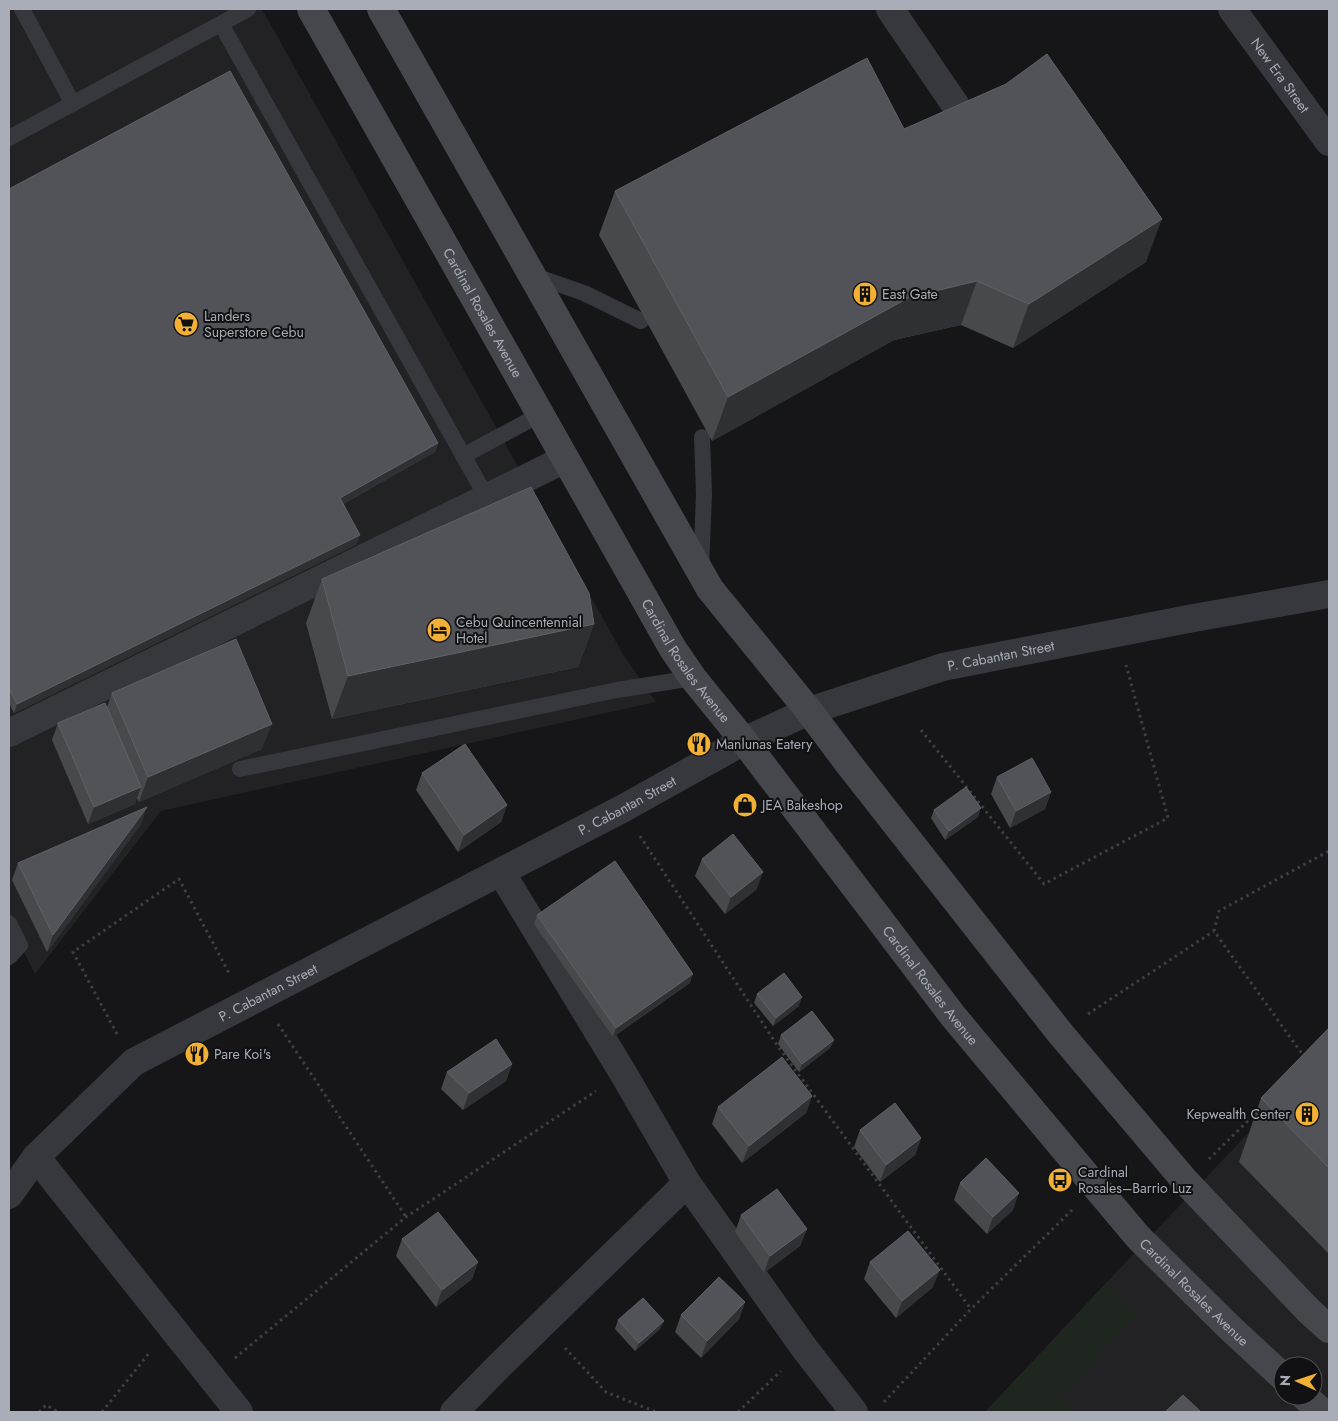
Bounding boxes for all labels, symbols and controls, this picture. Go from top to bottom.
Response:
street label: New Era Street [1246,34,1315,117]
street label: Cardinal Rosales Avenue [438,244,528,381]
building icon: East Gate [852,281,878,307]
place label: East Gate [882,284,938,304]
place label: Landers Superstore Cebu [204,306,304,342]
supermarket icon: Landers Superstore Cebu [173,311,199,337]
street label: Cardinal Rosales Avenue [637,595,735,727]
place label: Cebu Quincentennial Hotel [456,612,582,648]
hotel icon: Cebu Quincentennial Hotel [426,617,452,643]
street label: P. Cabantan Street [946,635,1057,676]
restaurant icon: Manlunas Eatery [686,731,712,757]
place label: Manlunas Eatery [716,734,813,754]
street label: P. Cabantan Street [575,770,680,840]
shop icon: JEA Bakeshop [732,792,758,818]
place label: JEA Bakeshop [760,795,843,815]
street label: Cardinal Rosales Avenue [878,922,983,1049]
street label: P. Cabantan Street [215,958,321,1026]
restaurant icon: Pare Koi's [184,1041,210,1067]
place label: Pare Koi's [214,1044,271,1064]
building icon: Kepwealth Center [1294,1101,1320,1127]
place label: Kepwealth Center [1187,1104,1290,1124]
place label: Cardinal Rosales–Barrio Luz [1078,1162,1192,1198]
bus stop icon: Cardinal Rosales–Barrio Luz [1047,1167,1073,1193]
street label: Cardinal Rosales Avenue [1135,1234,1253,1351]
north arrow [1273,1356,1323,1406]
text: N [1275,1374,1295,1386]

